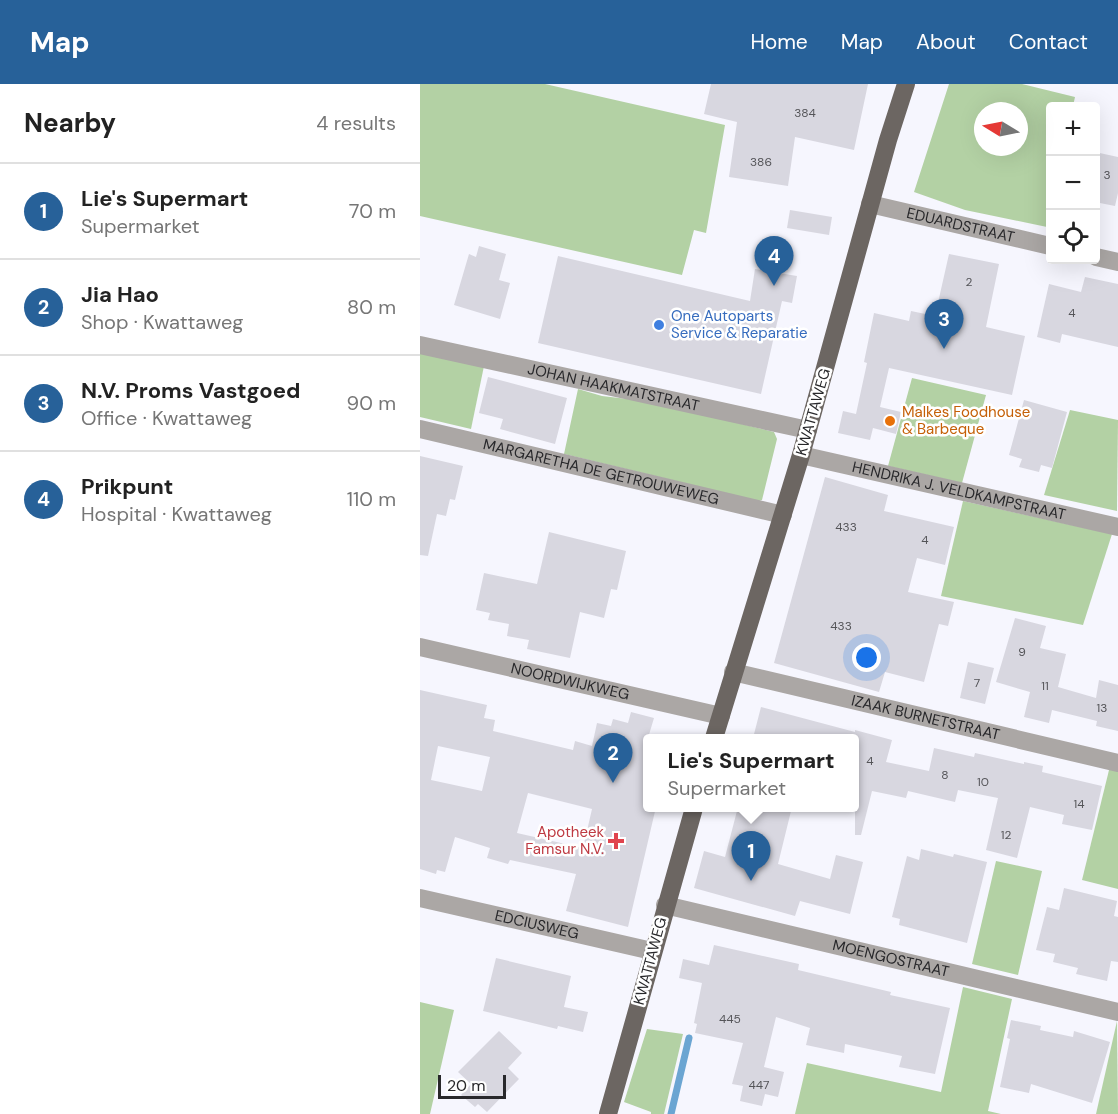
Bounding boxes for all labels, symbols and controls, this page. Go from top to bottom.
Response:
text: Map [30,24,90,61]
text: Home [750,28,808,56]
text: Map [841,28,883,56]
text: About [916,28,976,56]
text: Contact [1009,28,1088,56]
north arrow [974,102,1028,156]
map controls [1046,102,1100,264]
button: + [1046,102,1100,156]
house number: 384 [794,105,816,121]
text: Nearby [24,106,116,140]
text: 4 results [316,110,396,136]
house number: 386 [750,154,772,170]
button: − [1046,156,1100,210]
house number: 3 [1103,167,1111,183]
text: Lie's Supermart [81,184,248,213]
text: 1 [40,198,47,224]
text: 70 m [349,198,396,224]
street label: EDUARDSTRAAT [905,203,1017,247]
button: locate [1046,210,1100,264]
text: Supermarket [81,213,200,239]
pin: 4 [754,236,794,286]
house number: 2 [966,274,973,290]
text: Jia Hao [81,280,159,309]
text: 2 [38,294,49,320]
text: 80 m [347,294,396,320]
pin: 3 [924,300,964,349]
house number: 4 [1068,305,1076,321]
place label: One Autoparts Service & Reparatie [671,306,807,343]
text: Shop · Kwattaweg [81,309,243,335]
marker: One Autoparts Service & Reparatie [652,318,666,332]
street label: JOHAN HAAKMATSTRAAT [526,359,701,416]
street label: KWATTAWEG [791,366,835,458]
text: N.V. Proms Vastgoed [81,376,300,405]
text: 3 [37,390,50,416]
text: 90 m [347,390,396,416]
place label: Malkes Foodhouse & Barbeque [902,402,1030,439]
text: Office · Kwattaweg [81,405,252,431]
marker: Malkes Foodhouse & Barbeque [883,414,897,428]
street label: MARGARETHA DE GETROUWEWEG [481,434,721,509]
street label: HENDRIKA J. VELDKAMPSTRAAT [850,457,1068,525]
text: Prikpunt [81,472,173,501]
text: 4 [37,486,50,512]
text: 110 m [347,486,396,512]
text: Hospital · Kwattaweg [81,501,272,527]
house number: 433 [835,519,857,535]
house number: 4 [921,532,929,548]
house number: 433 [830,618,852,634]
your location [852,643,881,672]
house number: 9 [1018,644,1026,660]
street label: NOORDWIJKWEG [509,658,631,705]
house number: 7 [974,675,980,691]
house number: 11 [1041,678,1049,694]
street label: IZAAK BURNETSTRAAT [849,690,1002,745]
house number: 13 [1097,700,1107,716]
pin: 2 [594,734,632,783]
popup [643,734,859,812]
text: Lie's Supermart [667,746,835,775]
house number: 4 [866,753,874,769]
house number: 8 [941,767,949,783]
house number: 10 [977,774,989,790]
text: Supermarket [667,775,786,801]
house number: 14 [1073,796,1085,812]
place label: Apotheek Famsur N.V. [525,822,604,859]
house number: 12 [1001,827,1011,843]
pin: 1 [732,832,770,881]
marker: Apotheek Famsur N.V. [609,834,623,848]
street label: EDCIUSWEG [493,905,581,944]
street label: KWATTAWEG [629,915,671,1007]
street label: MOENGOSTRAAT [831,935,951,982]
house number: 445 [719,1011,741,1027]
scale bar [438,1072,506,1100]
text: 20 m [447,1075,486,1096]
house number: 447 [749,1077,769,1093]

